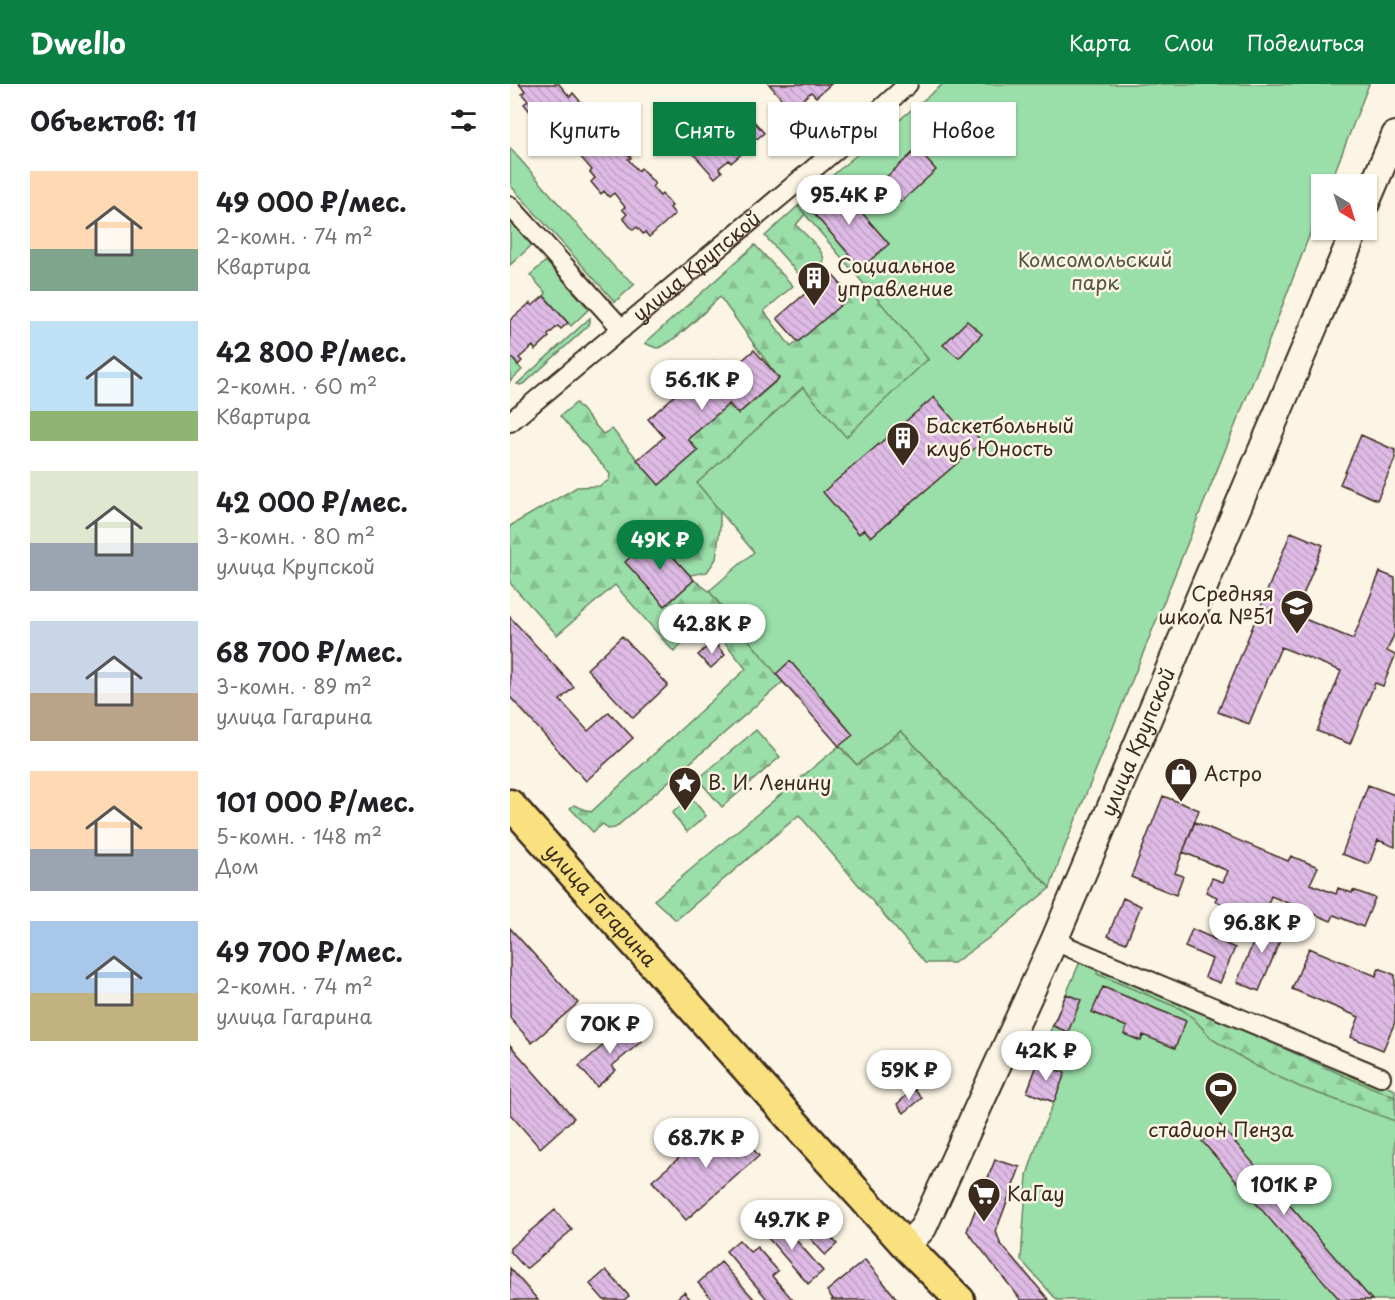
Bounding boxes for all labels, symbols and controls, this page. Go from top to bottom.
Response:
text: Dwello [30,21,126,64]
text: Карта [1069,26,1131,58]
text: Слои [1164,26,1214,58]
text: Поделиться [1247,26,1365,58]
text: Объектов: 11 [30,101,197,140]
chip: Купить [528,102,641,156]
chip: Снять [653,102,756,156]
chip: Фильтры [768,102,899,156]
chip: Новое [911,102,1016,156]
icon: filters [447,104,480,137]
north arrow [1311,174,1377,240]
map controls [1311,174,1377,240]
pin: 95.4K ₽ [794,175,904,226]
text: 95.4K ₽ [810,179,888,209]
text: 49 000 ₽/мес. [216,182,407,221]
icon: home [78,195,150,267]
street label: улица Крупской [625,203,767,328]
text: 2-комн. · 74 m² [216,221,373,251]
park label: Комсомольский парк [1018,244,1172,297]
place label: Социальное управление [837,250,956,303]
text: Квартира [216,251,310,281]
building icon: Социальное управление [796,260,832,307]
text: 42 800 ₽/мес. [216,332,407,371]
icon: home [78,345,150,417]
pin: 56.1K ₽ [647,360,757,411]
text: 56.1K ₽ [664,364,740,394]
text: 2-комн. · 60 m² [216,371,377,401]
text: Квартира [216,401,310,431]
place label: Баскетбольный клуб Юность [926,410,1074,463]
building icon: Баскетбольный клуб Юность [885,420,921,467]
text: 42 000 ₽/мес. [216,482,408,521]
icon: home [78,495,150,567]
pin: 49K ₽ [618,520,702,571]
text: 3-комн. · 80 m² [216,521,375,551]
text: 49K ₽ [631,524,689,554]
text: улица Крупской [216,551,375,581]
place label: Средняя школа №51 [1158,578,1274,631]
school or university icon: Средняя школа №51 [1279,588,1315,635]
pin: 42.8K ₽ [657,604,767,655]
text: 42.8K ₽ [673,608,751,638]
text: 68 700 ₽/мес. [216,632,403,671]
icon: home [78,645,150,717]
street label: улица Крупской [1092,663,1182,821]
text: 3-комн. · 89 m² [216,671,372,701]
text: улица Гагарина [216,701,372,731]
shop icon: Астро [1163,756,1199,803]
place label: Астро [1204,758,1262,788]
place icon: В. И. Ленину [667,765,703,812]
place label: В. И. Ленину [708,767,832,797]
text: 101 000 ₽/мес. [216,782,415,821]
icon: home [78,795,150,867]
text: 5-комн. · 148 m² [216,821,382,851]
street label: улица Гагарина [538,837,665,973]
text: Дом [216,851,259,881]
pin: 96.8K ₽ [1207,903,1317,954]
text: 96.8K ₽ [1223,907,1301,937]
text: 49 700 ₽/мес. [216,932,403,971]
icon: home [78,945,150,1017]
text: 2-комн. · 74 m² [216,971,373,1001]
text: улица Гагарина [216,1001,372,1031]
pin: 70K ₽ [568,1004,652,1055]
text: 70K ₽ [580,1008,640,1038]
pin: 42K ₽ [1004,1031,1088,1082]
text: 42K ₽ [1015,1035,1077,1065]
pin: 59K ₽ [867,1050,951,1101]
text: 59K ₽ [880,1054,938,1084]
sports icon: стадион Пенза [1203,1070,1239,1117]
place label: стадион Пенза [1148,1114,1294,1144]
pin: 68.7K ₽ [651,1118,761,1169]
text: 68.7K ₽ [668,1122,744,1152]
pin: 101K ₽ [1235,1165,1333,1216]
text: 101K ₽ [1251,1169,1317,1199]
supermarket icon: КаГау [966,1176,1002,1223]
place label: КаГау [1007,1178,1065,1208]
pin: 49.7K ₽ [737,1200,847,1251]
text: 49.7K ₽ [754,1204,830,1234]

